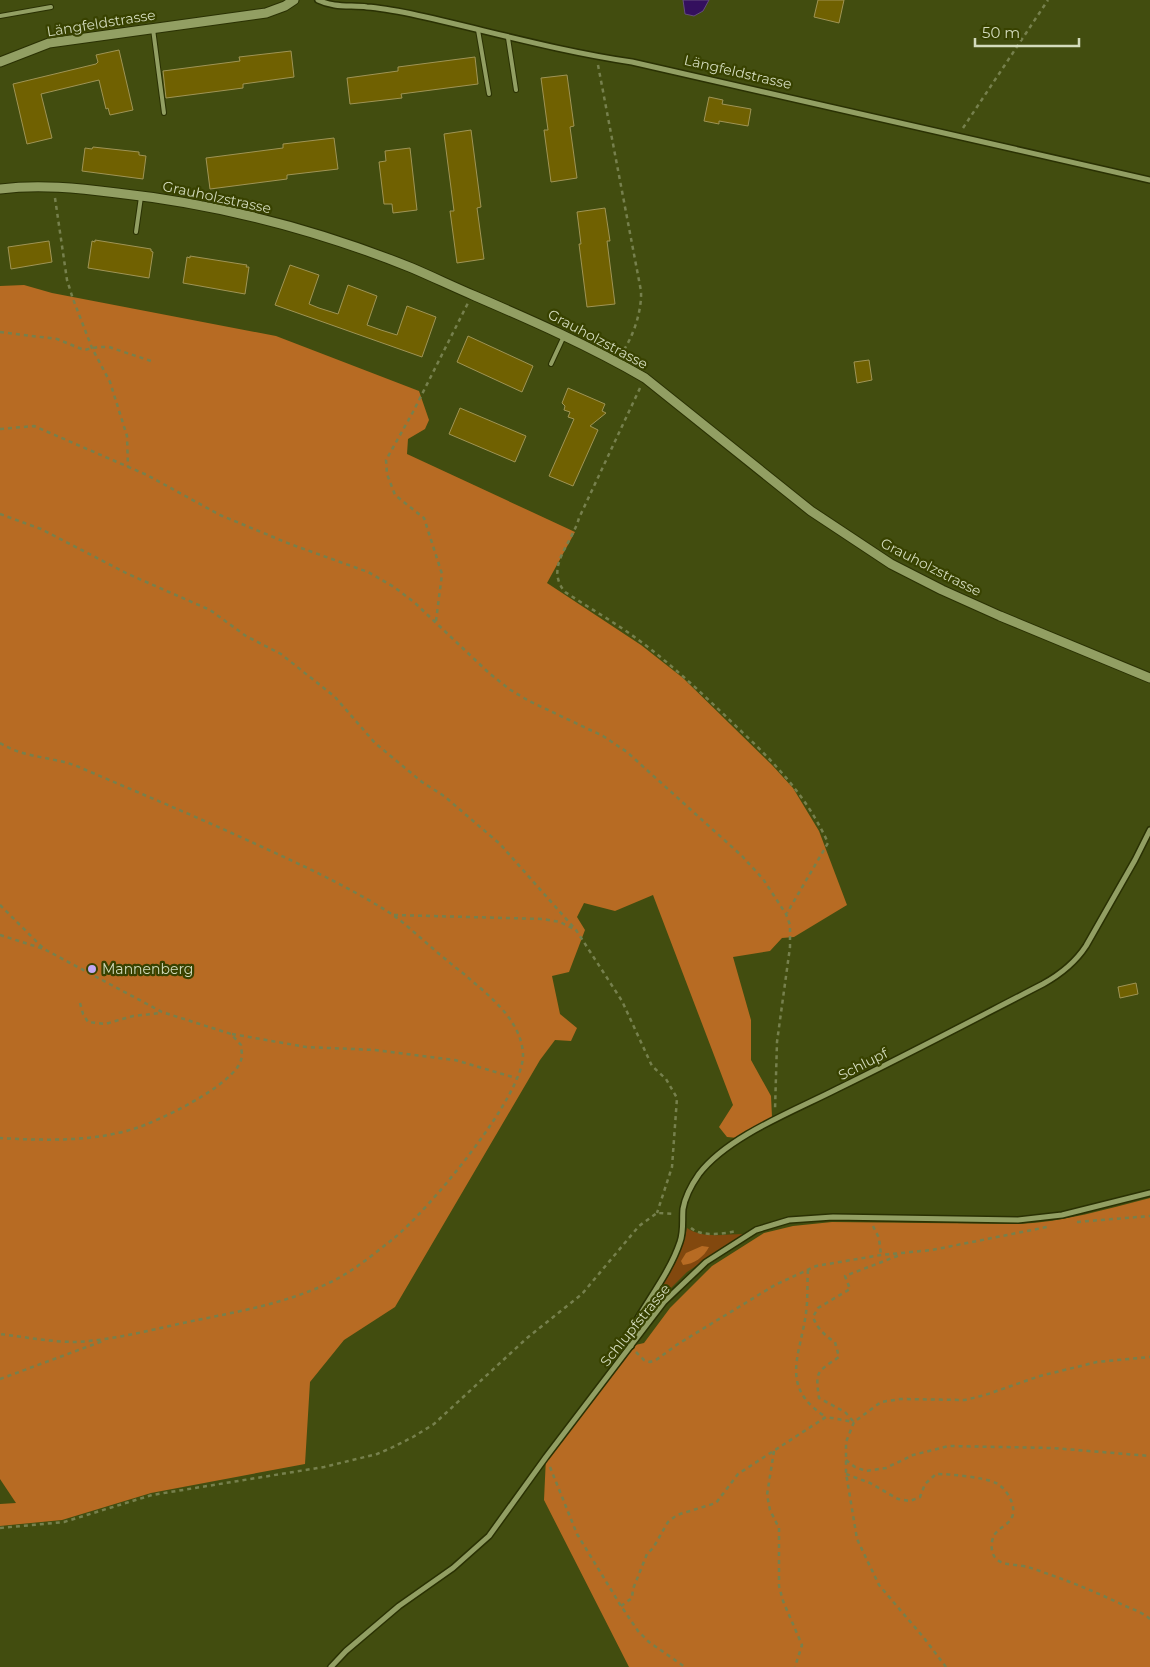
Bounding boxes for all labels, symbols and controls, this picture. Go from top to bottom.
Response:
street label: Längfeldstrasse [45,6,157,40]
scale bar [975,15,1079,47]
text: 50 m [982,23,1020,42]
street label: Längfeldstrasse [682,51,794,93]
street label: Grauholzstrasse [161,177,273,217]
street label: Grauholzstrasse [545,305,651,373]
street label: Grauholzstrasse [878,534,984,600]
place label: Mannenberg [102,960,193,978]
marker: Mannenberg [86,963,98,975]
street label: Schlupf [835,1043,892,1084]
street label: Schlupfstrasse [596,1280,674,1370]

